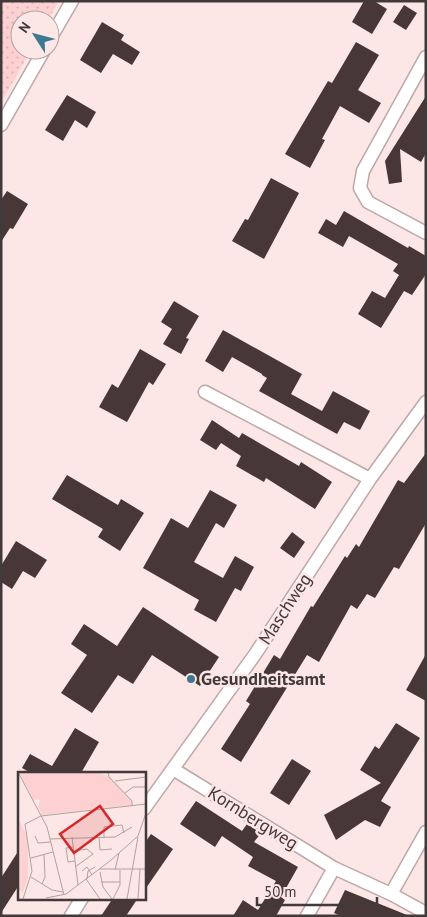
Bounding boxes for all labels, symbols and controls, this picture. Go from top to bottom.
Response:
north arrow [10,10,60,60]
text: N [14,18,34,36]
street label: Maschweg [253,569,316,649]
place label: Gesundheitsamt [201,667,326,690]
marker: Gesundheitsamt [185,673,197,685]
inset map [18,772,145,900]
street label: Kornbergweg [204,781,303,854]
scale bar [257,874,377,906]
text: 50 m [264,882,297,901]

